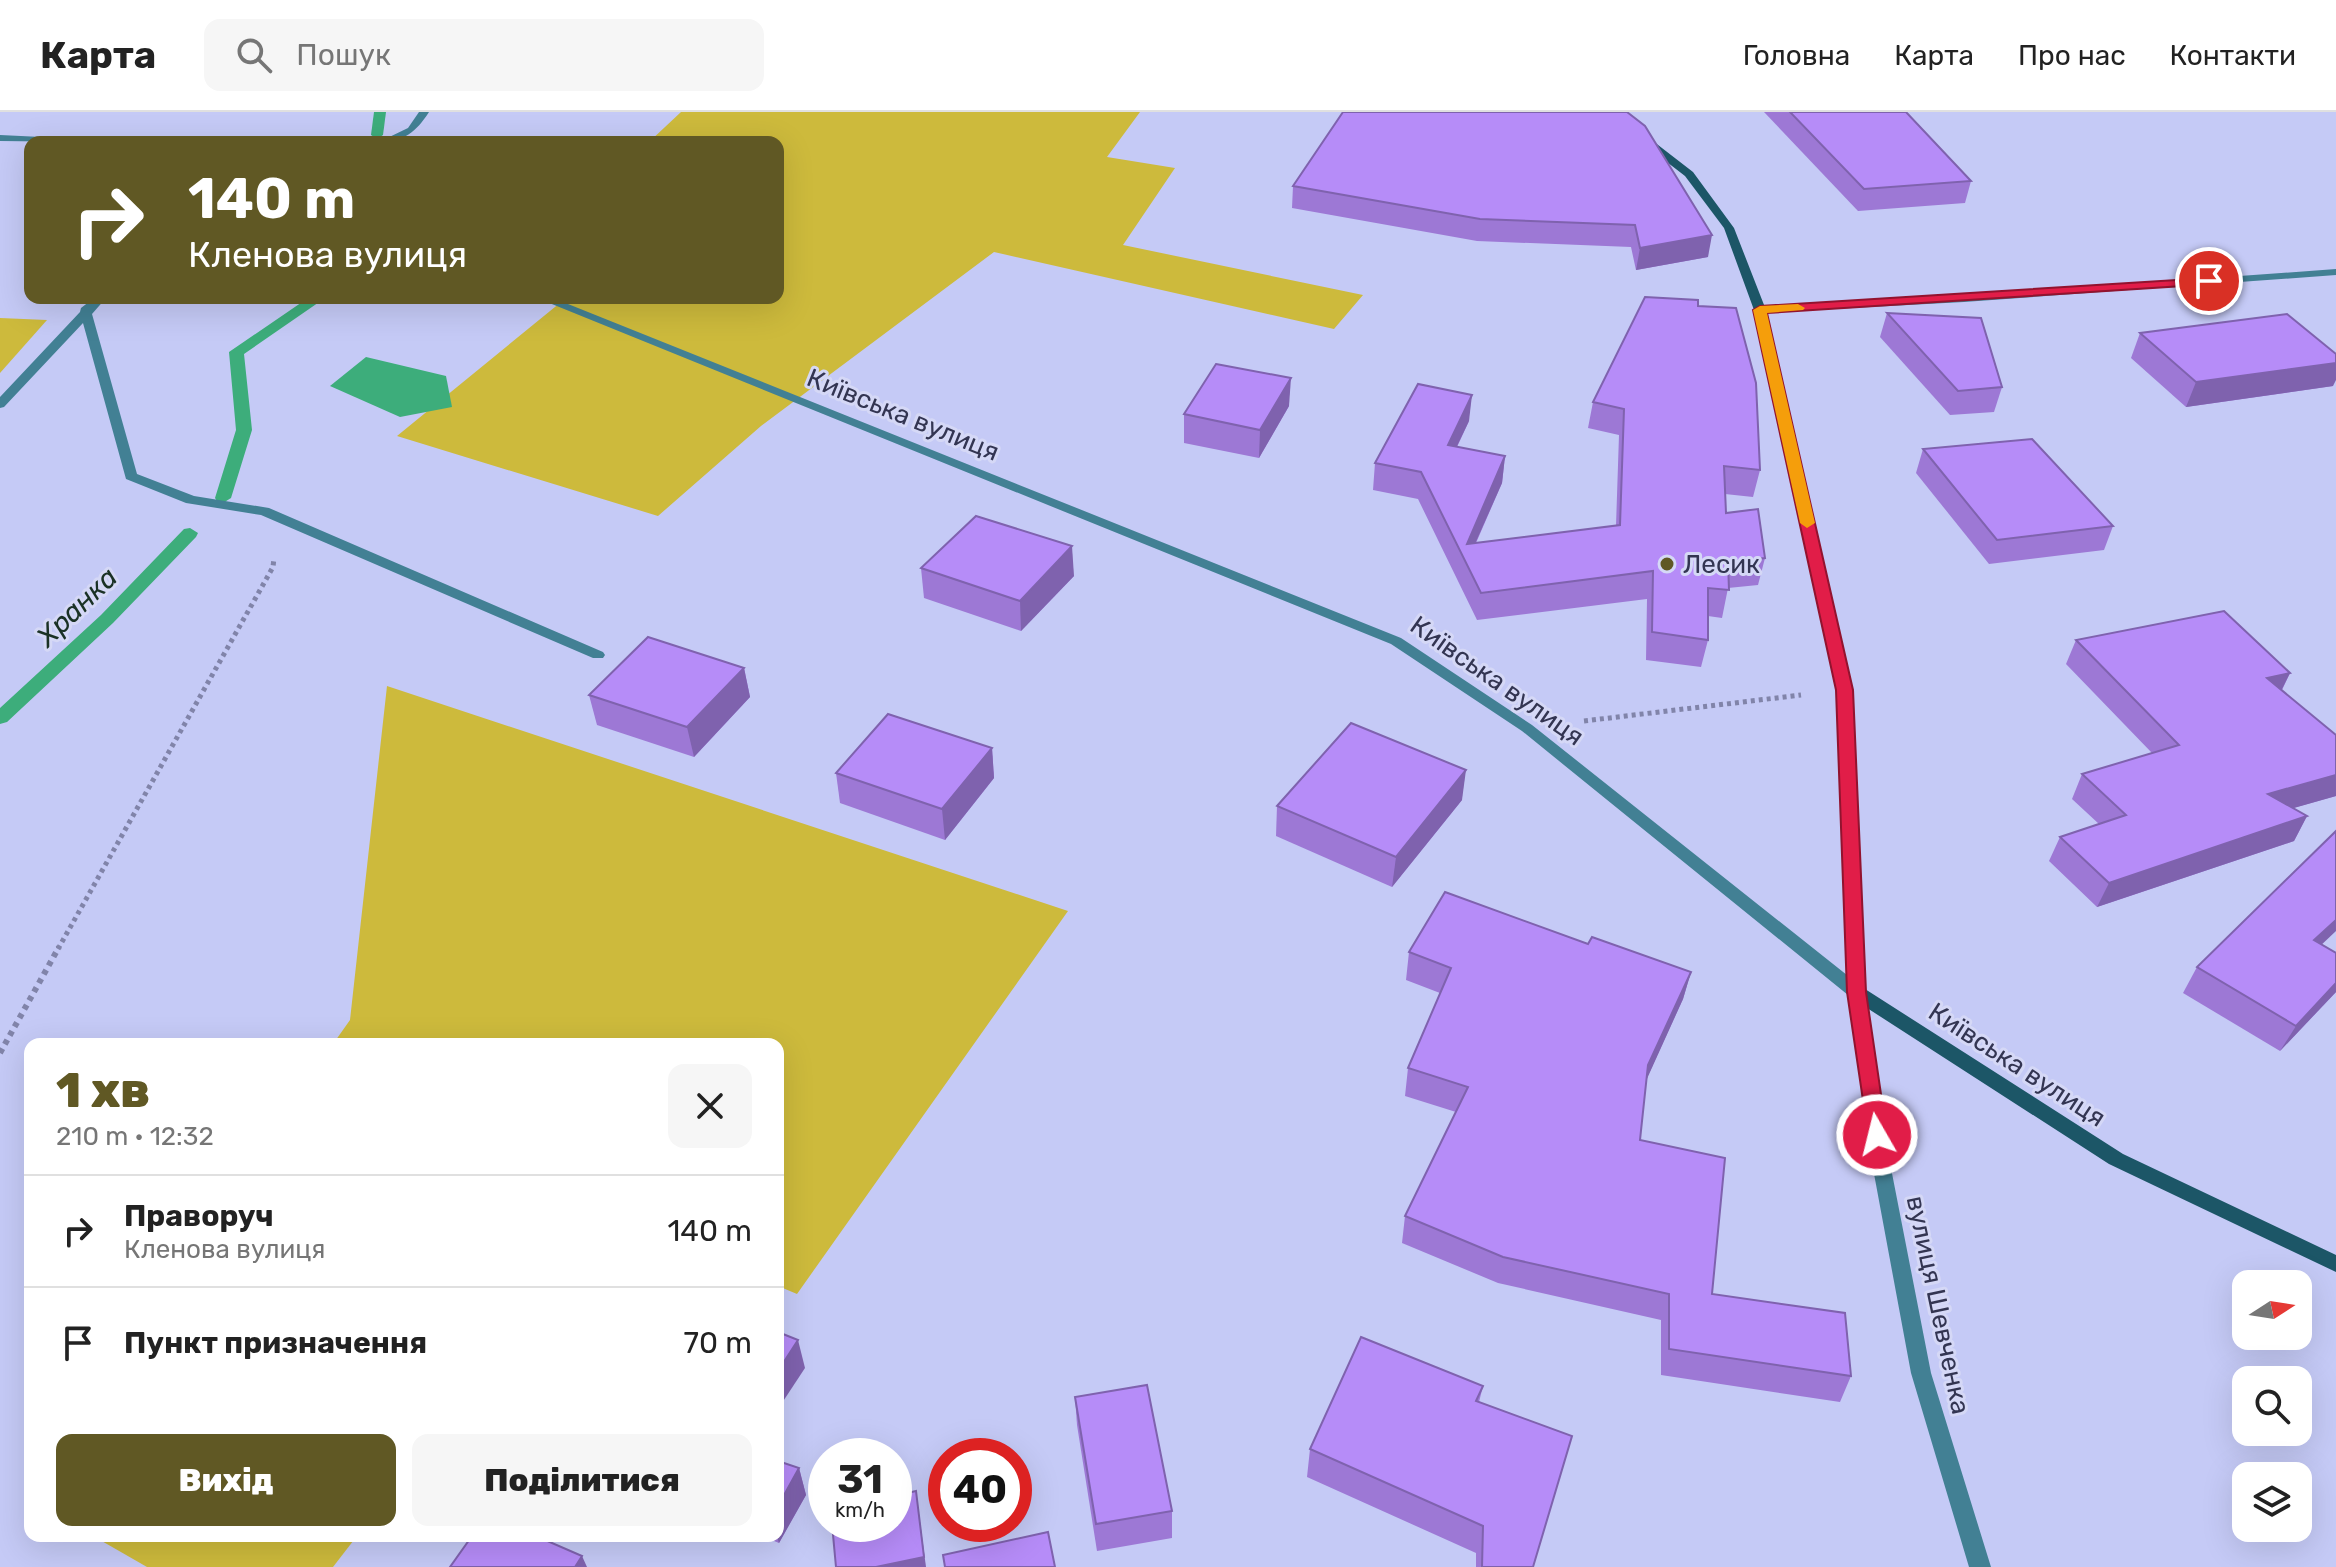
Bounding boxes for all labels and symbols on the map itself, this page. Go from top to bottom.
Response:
pin [2175,247,2243,315]
street label: Київська вулиця [802,362,1004,468]
place label: Лесик [1683,549,1760,580]
marker: Лесик [1658,555,1676,573]
water label: Хранка [28,561,124,655]
street label: Київська вулиця [1404,610,1590,752]
street label: Київська вулиця [1923,996,2111,1134]
position arrow [1835,1093,1919,1177]
street label: вулиця Шевченка [1900,1193,1976,1417]
north arrow [2232,1270,2312,1350]
speed limit sign: 40 [928,1438,1032,1542]

